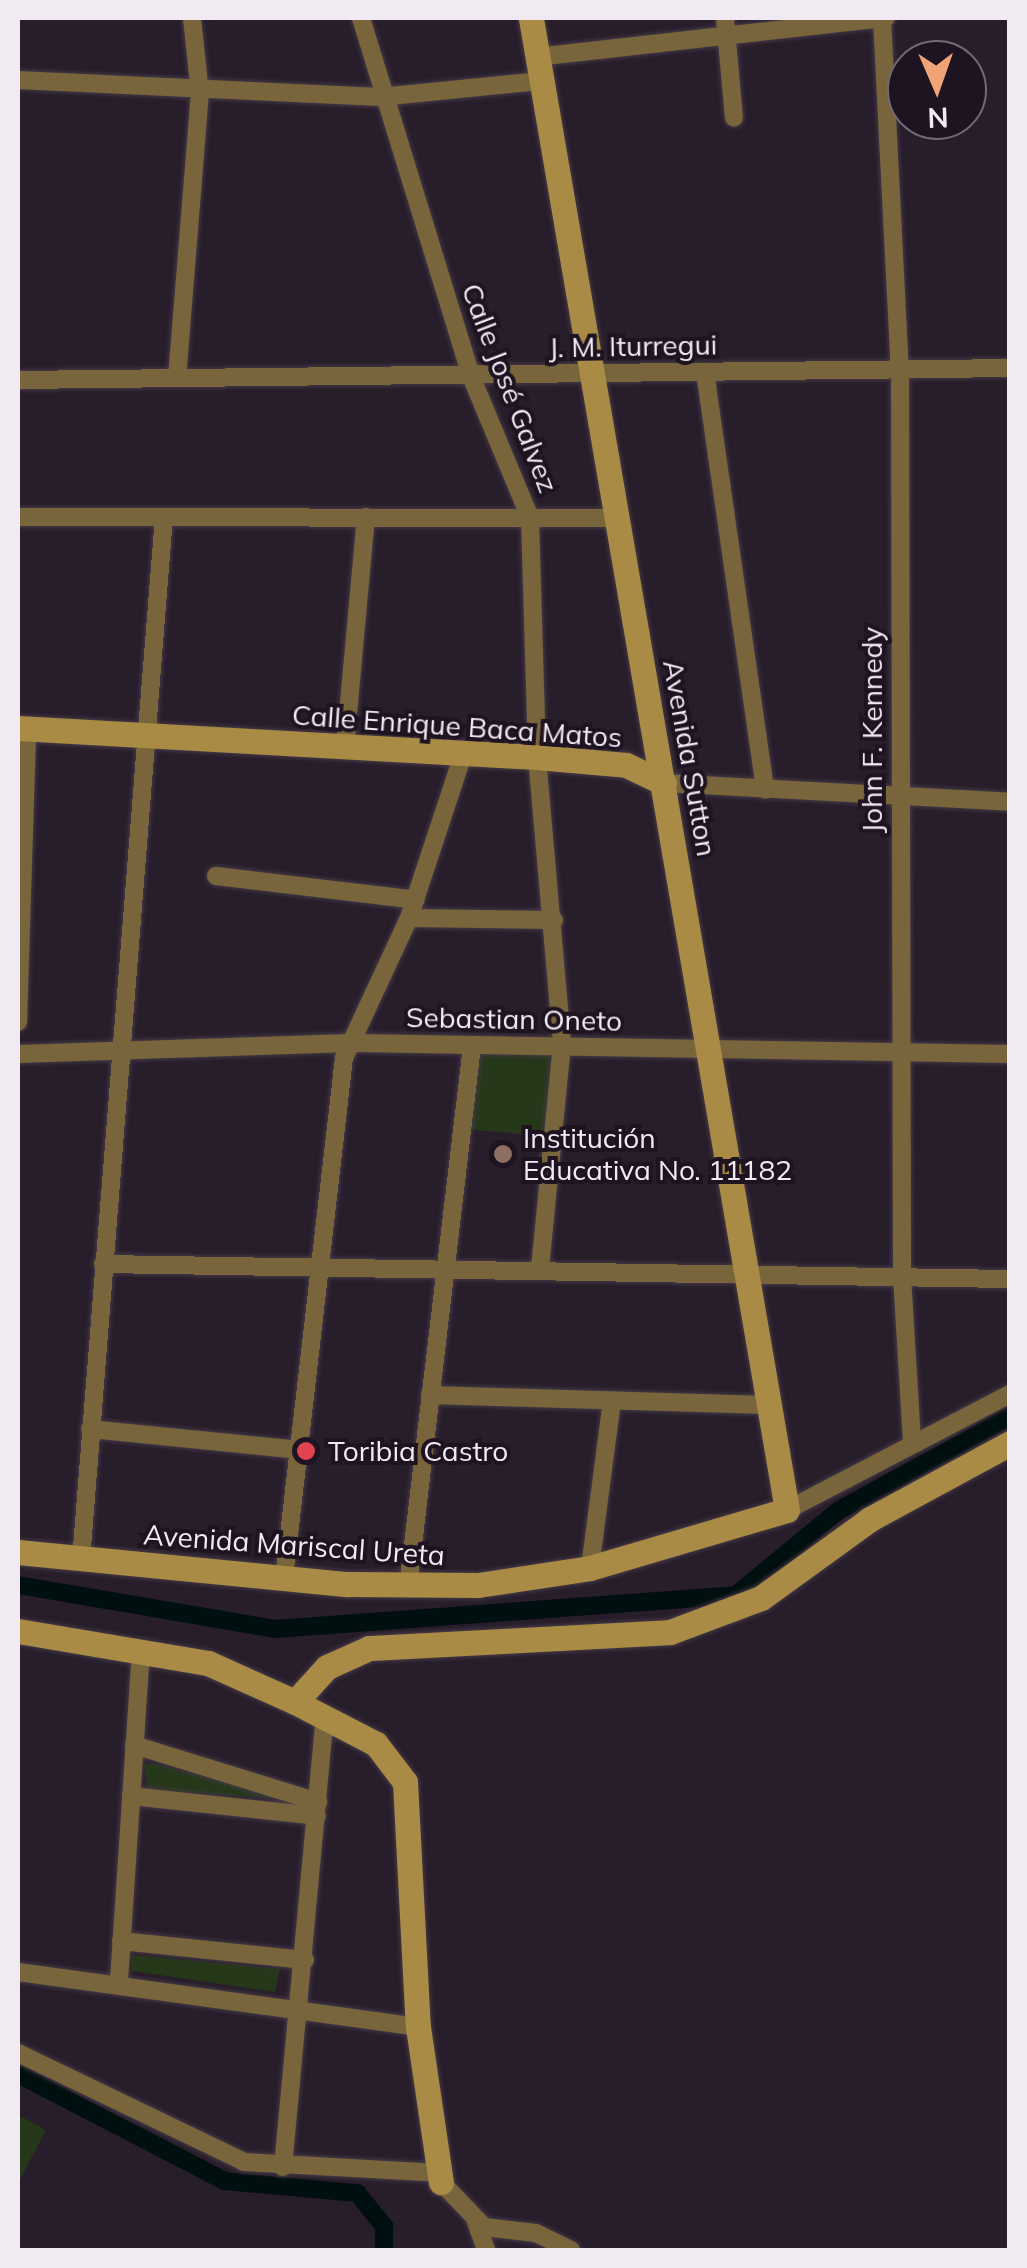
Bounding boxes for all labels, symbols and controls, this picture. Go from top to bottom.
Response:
north arrow [887,40,987,140]
text: N [927,101,949,136]
street label: Calle José Galvez [455,279,565,497]
street label: J. M. Iturregui [548,328,718,364]
street label: John F. Kennedy [855,627,889,833]
street label: Avenida Sutton [656,657,724,859]
street label: Calle Enrique Baca Matos [291,698,623,754]
street label: Sebastian Oneto [406,1000,622,1038]
place label: Institución Educativa No. 11182 [523,1121,792,1187]
marker: Institución Educativa No. 11182 [492,1143,514,1165]
place label: Toribia Castro [328,1434,508,1468]
marker: Toribia Castro [293,1438,319,1464]
street label: Avenida Mariscal Ureta [142,1518,446,1572]

